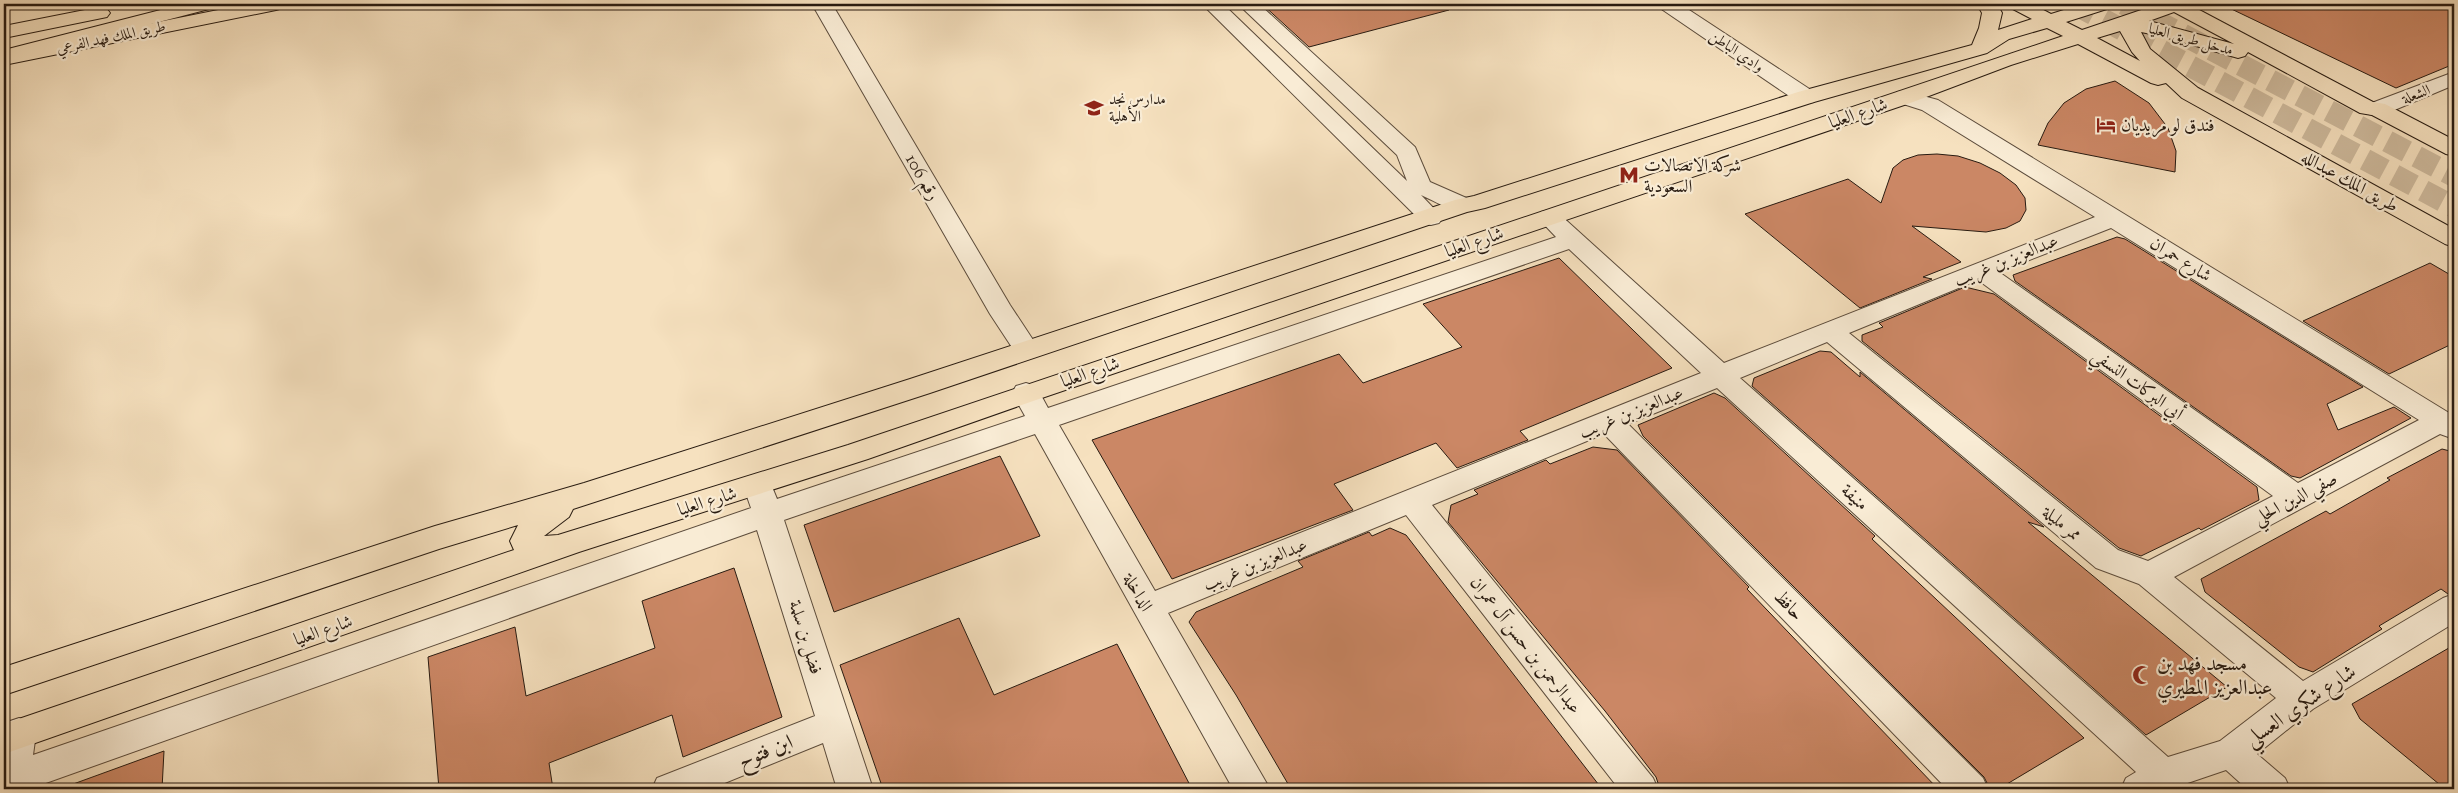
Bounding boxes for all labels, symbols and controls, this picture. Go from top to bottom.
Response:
street label: طريق الملك فهد الفرعي [55,17,168,60]
street label: مدخل طريق العليا [2146,19,2235,62]
street label: وادي الباطن [1705,26,1767,78]
street label: الشعلة [2398,80,2434,111]
place label: مدارس نجد الأهلية [1109,90,1166,128]
street label: شارع العليا [1826,93,1892,137]
school or university icon: مدارس نجد الأهلية [1083,97,1105,119]
hotel icon: فندق لو مريديان [2095,114,2117,136]
place label: فندق لو مريديان [2121,114,2214,140]
street label: طريق الملك عبدالله [2296,145,2402,220]
street label: رقم 106 [896,150,945,207]
place label: شركة الاتصالات السعودية [1644,154,1741,201]
metro station icon: شركة الاتصالات السعودية [1618,164,1640,186]
street label: شارع العليا [1442,222,1508,266]
street label: عبدالعزيز بن غريب [1951,229,2063,295]
street label: شارع حمران [2144,231,2216,290]
street label: أبي البركات النسفي [2084,342,2190,431]
street label: شارع العليا [1058,352,1124,396]
street label: عبدالعزيز بن غريب [1576,381,1688,447]
street label: صفي الدين الحلي [2249,467,2344,535]
street label: منيفة [1834,479,1873,518]
street label: شارع العليا [675,482,740,524]
street label: ممر مليلة [2035,500,2086,548]
street label: عبدالعزيز بن غريب [1200,533,1312,599]
street label: الداخلة [1114,568,1158,617]
street label: عبدالرحمن بن حسن آل عمران [1462,572,1587,721]
street label: حافظ [1766,585,1809,628]
street label: فضل بن سلمة [780,597,828,678]
street label: شارع العليا [291,610,357,654]
place label: مسجد فهد بن عبدالعزيز المطيري [2157,650,2273,704]
street label: شارع شكري العسلي [2239,658,2365,758]
mosque icon: مسجد فهد بن عبدالعزيز المطيري [2131,664,2153,686]
street label: ابن فتوح [734,728,799,779]

